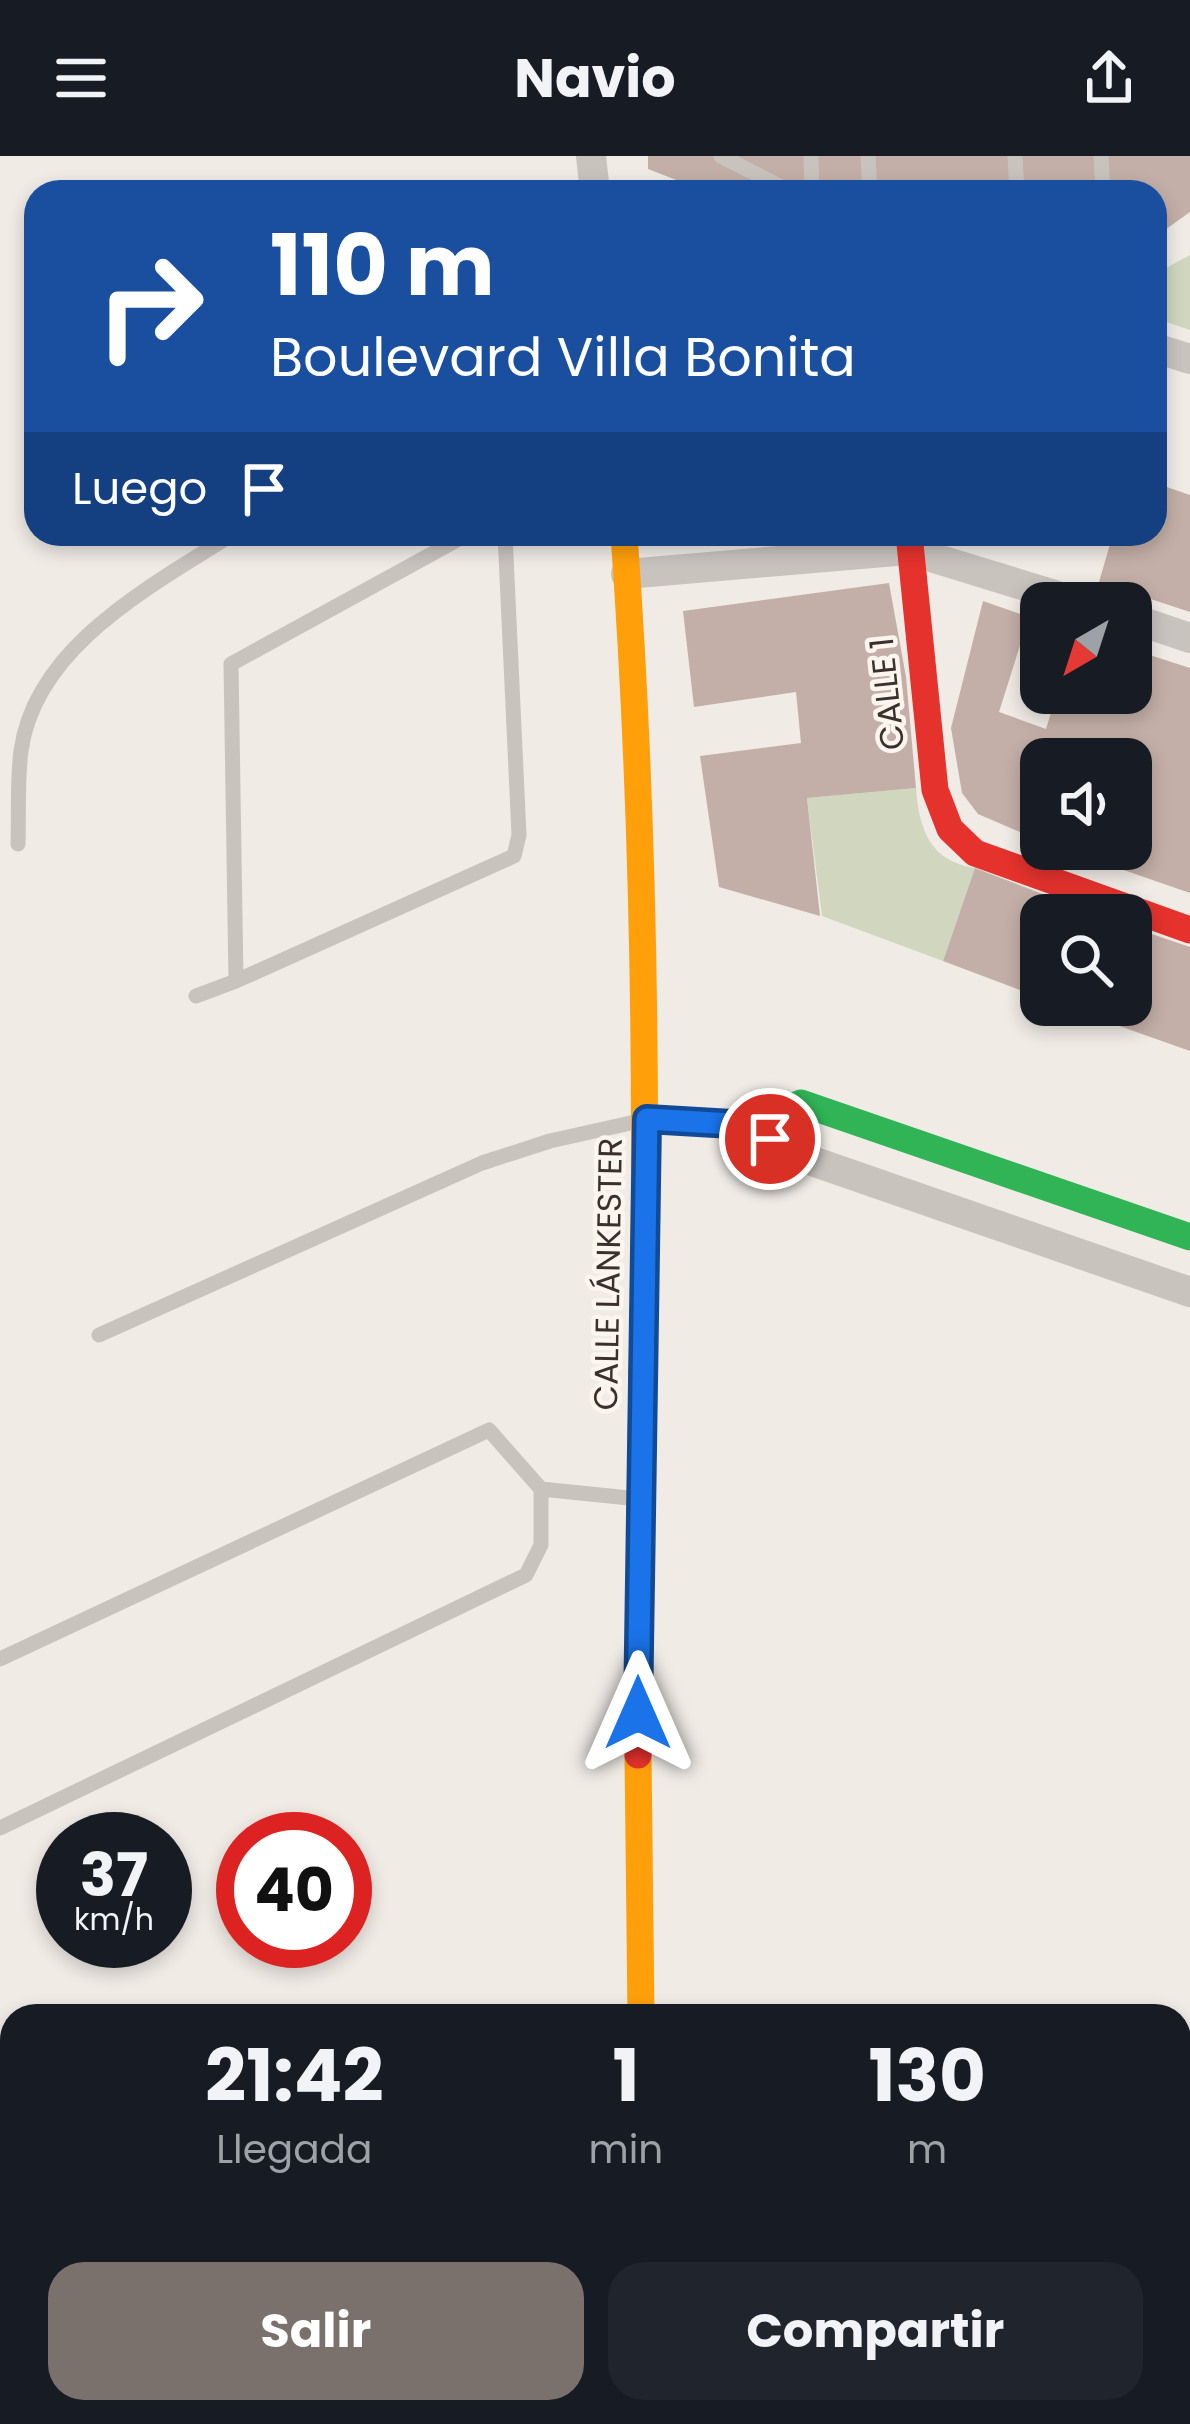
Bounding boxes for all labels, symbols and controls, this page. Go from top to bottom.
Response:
text: Navio [514,40,676,116]
icon: menu [48,45,114,111]
icon: share [1076,45,1142,111]
text: 110 m [270,207,495,324]
icon: right [72,228,228,384]
text: Boulevard Villa Bonita [270,319,856,395]
icon: arrive [231,456,297,522]
text: Luego [72,457,207,520]
north arrow [1020,582,1152,714]
map controls [1020,582,1152,1026]
street label: CALLE 1 [858,636,916,752]
button: sound [1020,738,1152,870]
button: search [1020,894,1152,1026]
pin [719,1088,821,1190]
icon: arrive [737,1106,803,1172]
street label: CALLE LÁNKESTER [582,1137,634,1411]
position arrow [575,1650,701,1776]
speed limit sign: 40 [216,1812,372,1968]
text: 37 [80,1833,148,1917]
text: km/h [74,1898,154,1941]
text: 21:42 [205,2025,384,2126]
text: 1 [612,2025,640,2126]
text: 130 [868,2025,986,2126]
text: Llegada [216,2122,372,2177]
text: min [589,2122,663,2177]
text: m [907,2122,947,2177]
button: Salir [48,2262,584,2400]
button: Compartir [608,2262,1143,2400]

